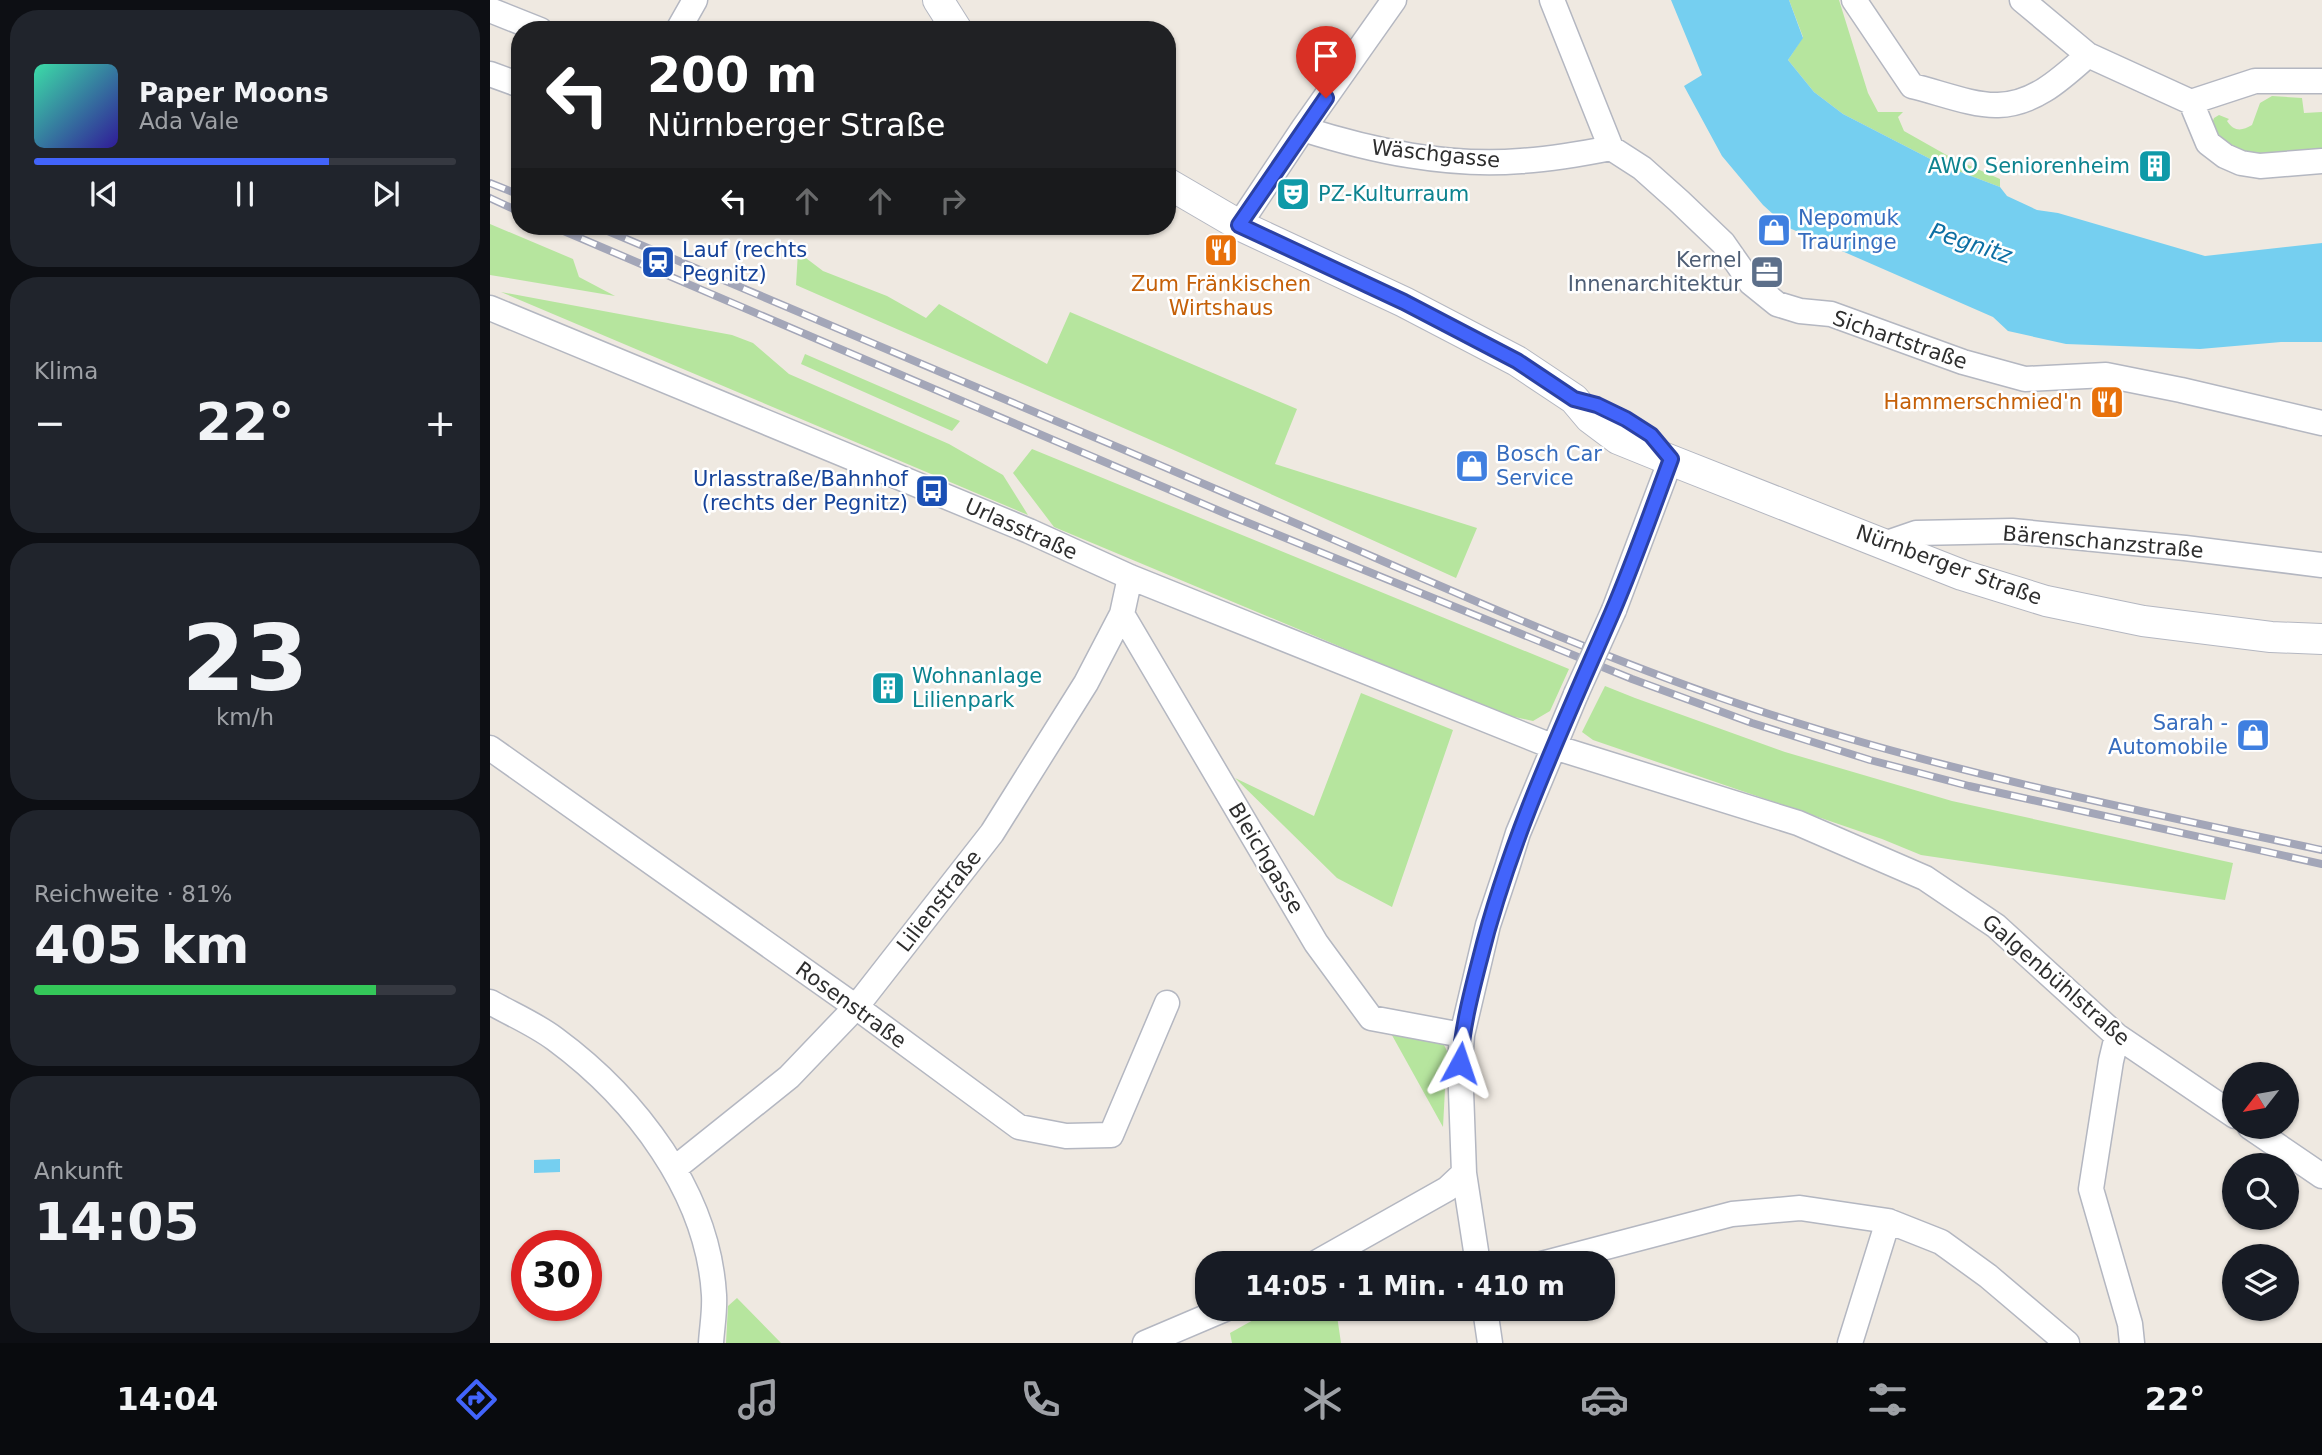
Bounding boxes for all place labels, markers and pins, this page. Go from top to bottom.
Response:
pin [1296,26,1356,98]
building icon: AWO Seniorenheim [2136,147,2174,185]
place label: AWO Seniorenheim [1928,154,2130,178]
theatre icon: PZ-Kulturraum [1274,175,1312,213]
place label: PZ-Kulturraum [1318,182,1469,206]
place label: Nepomuk Trauringe [1797,206,1900,254]
shop icon: Nepomuk Trauringe [1755,211,1793,249]
restaurant icon: Zum Fränkischen Wirtshaus [1202,231,1240,269]
place label: Lauf (rechts Pegnitz) [682,238,807,286]
station icon: Lauf (rechts Pegnitz) [639,243,677,281]
place label: Kernel Innenarchitektur [1568,248,1742,296]
office icon: Kernel Innenarchitektur [1748,253,1786,291]
place label: Zum Fränkischen Wirtshaus [1131,272,1311,320]
restaurant icon: Hammerschmied'n [2088,383,2126,421]
place label: Hammerschmied'n [1883,390,2082,414]
place label: Bosch Car Service [1496,442,1602,490]
shop icon: Bosch Car Service [1453,447,1491,485]
place label: Urlasstraße/Bahnhof (rechts der Pegnitz) [693,467,909,515]
bus stop icon: Urlasstraße/Bahnhof (rechts der Pegnitz) [913,472,951,510]
place label: Wohnanlage Lilienpark [912,664,1042,712]
building icon: Wohnanlage Lilienpark [869,669,907,707]
place label: Sarah - Automobile [2108,711,2228,759]
shop icon: Sarah - Automobile [2234,716,2272,754]

